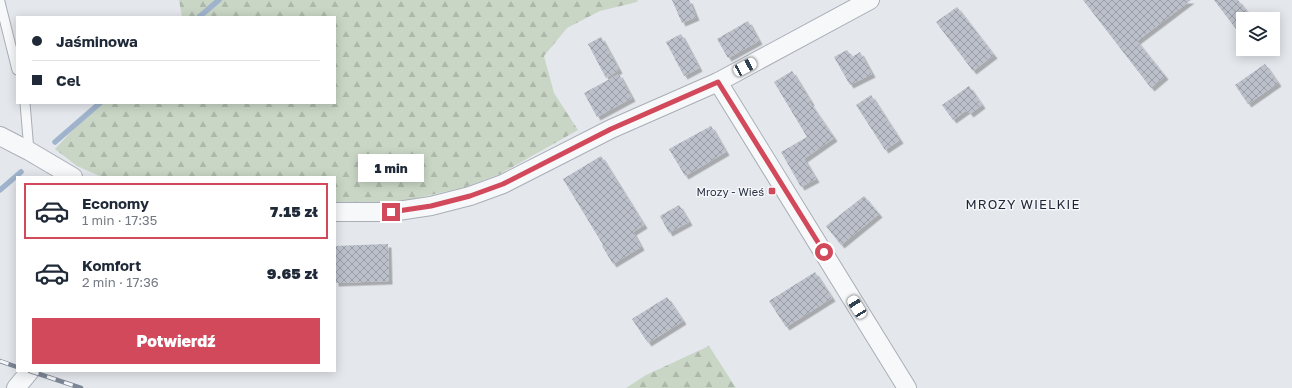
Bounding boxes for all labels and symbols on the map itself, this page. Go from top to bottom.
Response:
car [732,56,758,78]
callout: 1 min [358,154,424,182]
place label: Mrozy - Wieś [696,185,764,198]
marker: Mrozy - Wieś [767,186,777,196]
district label: MROZY WIELKIE [966,196,1080,212]
route end [382,203,400,221]
route start [815,243,833,261]
car [846,294,868,320]

